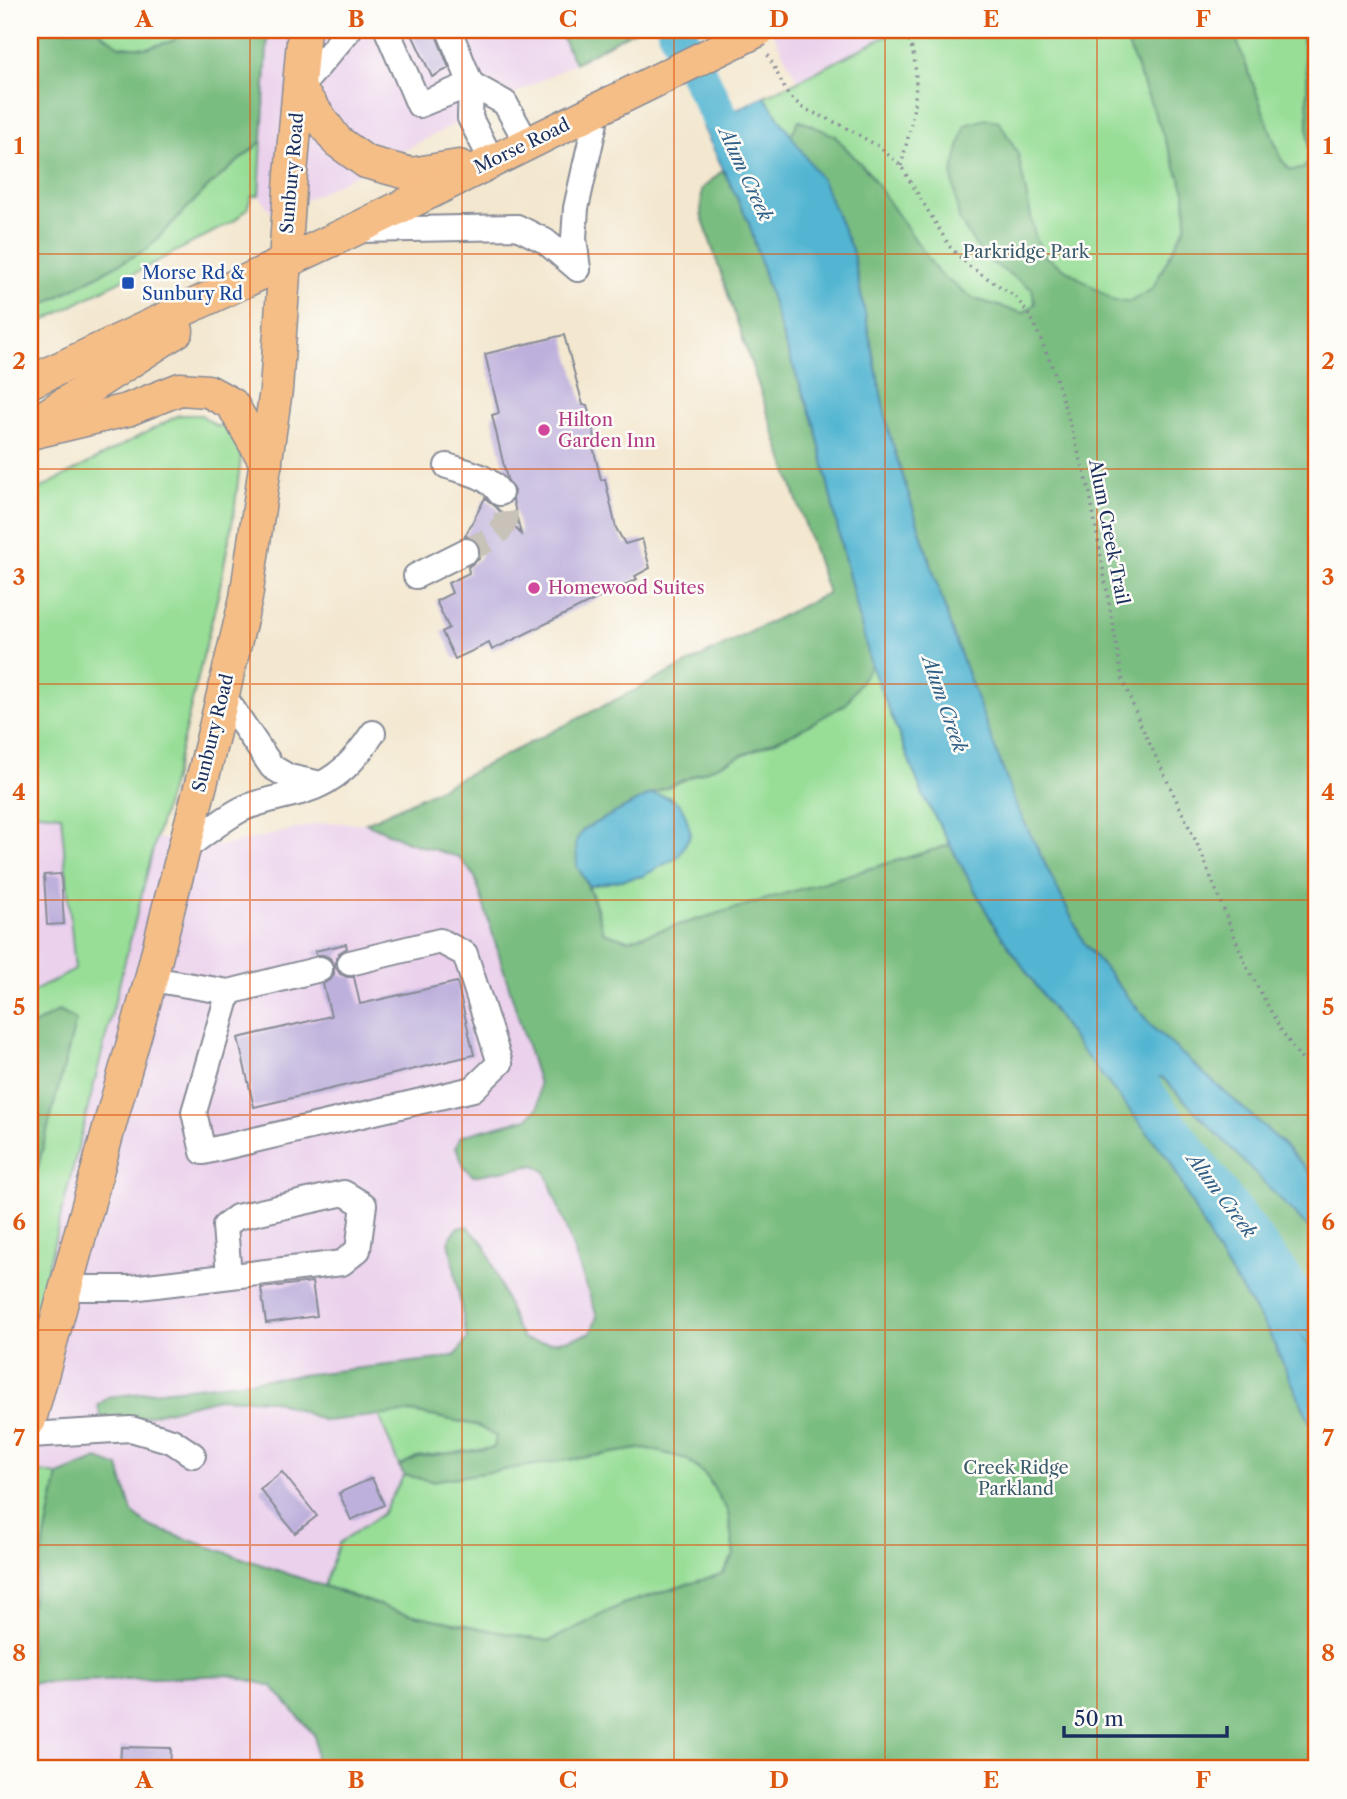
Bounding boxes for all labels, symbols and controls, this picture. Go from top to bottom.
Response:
text: A [134,5,154,33]
text: B [347,5,365,33]
text: C [559,5,577,33]
text: D [769,5,789,33]
text: E [983,5,999,33]
text: F [1195,5,1211,33]
street label: Sunbury Road [276,112,308,234]
street label: Morse Road [471,113,573,179]
water label: Alum Creek [713,121,777,225]
text: 1 [14,132,25,160]
text: 1 [1323,132,1334,160]
park label: Parkridge Park [963,241,1091,263]
place label: Morse Rd & Sunbury Rd [142,262,245,305]
marker: Morse Rd & Sunbury Rd [120,275,136,291]
text: 2 [12,347,26,375]
text: 2 [1321,347,1335,375]
place label: Hilton Garden Inn [558,409,656,452]
marker: Hilton Garden Inn [536,422,552,438]
street label: Alum Creek Trail [1084,457,1134,606]
text: 3 [13,563,26,591]
text: 3 [1322,563,1335,591]
place label: Homewood Suites [548,577,704,599]
marker: Homewood Suites [526,580,542,596]
water label: Alum Creek [916,650,972,756]
street label: Sunbury Road [188,671,238,795]
text: 4 [12,778,26,806]
text: 4 [1321,778,1335,806]
text: 5 [13,993,25,1021]
text: 5 [1322,993,1334,1021]
water label: Alum Creek [1180,1146,1261,1243]
text: 6 [12,1208,26,1236]
text: 6 [1321,1208,1335,1236]
text: 7 [13,1424,25,1452]
text: 7 [1322,1424,1334,1452]
park label: Creek Ridge Parkland [963,1457,1069,1500]
text: 8 [12,1639,26,1667]
text: 8 [1321,1639,1335,1667]
scale bar [1064,1694,1226,1738]
text: 50 m [1074,1706,1124,1731]
text: A [134,1766,154,1794]
text: B [347,1766,365,1794]
text: C [559,1766,577,1794]
text: D [769,1766,789,1794]
text: E [983,1766,999,1794]
text: F [1195,1766,1211,1794]

